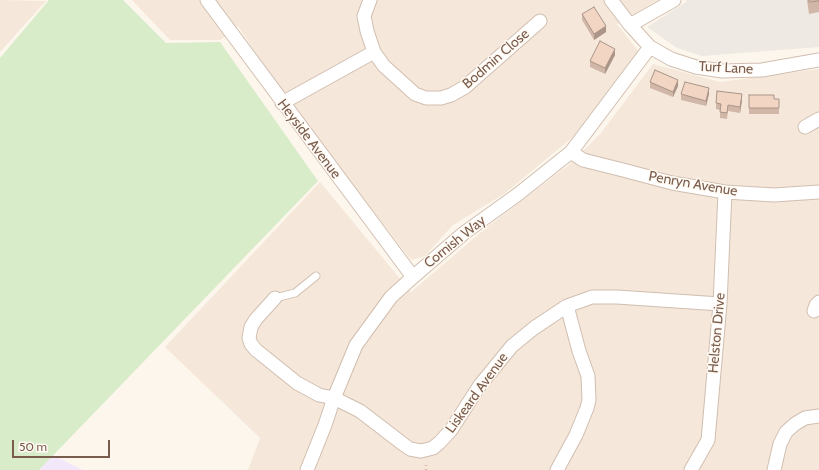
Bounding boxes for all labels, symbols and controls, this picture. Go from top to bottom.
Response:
street label: Bodmin Close [459,26,533,92]
street label: Turf Lane [698,58,754,78]
street label: Heyside Avenue [274,96,344,182]
street label: Penryn Avenue [647,168,739,200]
street label: Cornish Way [421,212,489,272]
street label: Helston Drive [705,292,729,374]
street label: Liskeard Avenue [442,350,512,436]
scale bar [14,432,112,458]
text: 50 m [19,439,47,454]

